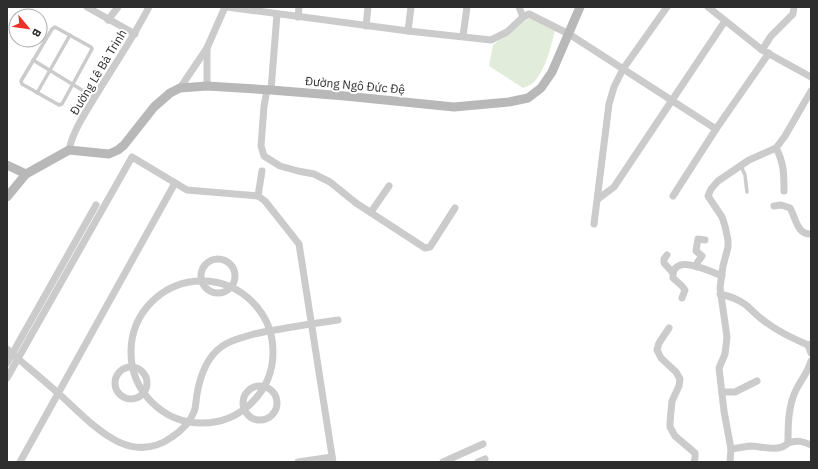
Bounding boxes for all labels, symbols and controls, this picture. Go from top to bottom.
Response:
north arrow [8,8,48,48]
text: B [29,26,45,39]
street label: Đường Lê Bá Trinh [66,26,130,118]
street label: Đường Ngô Đức Đệ [304,73,406,97]

